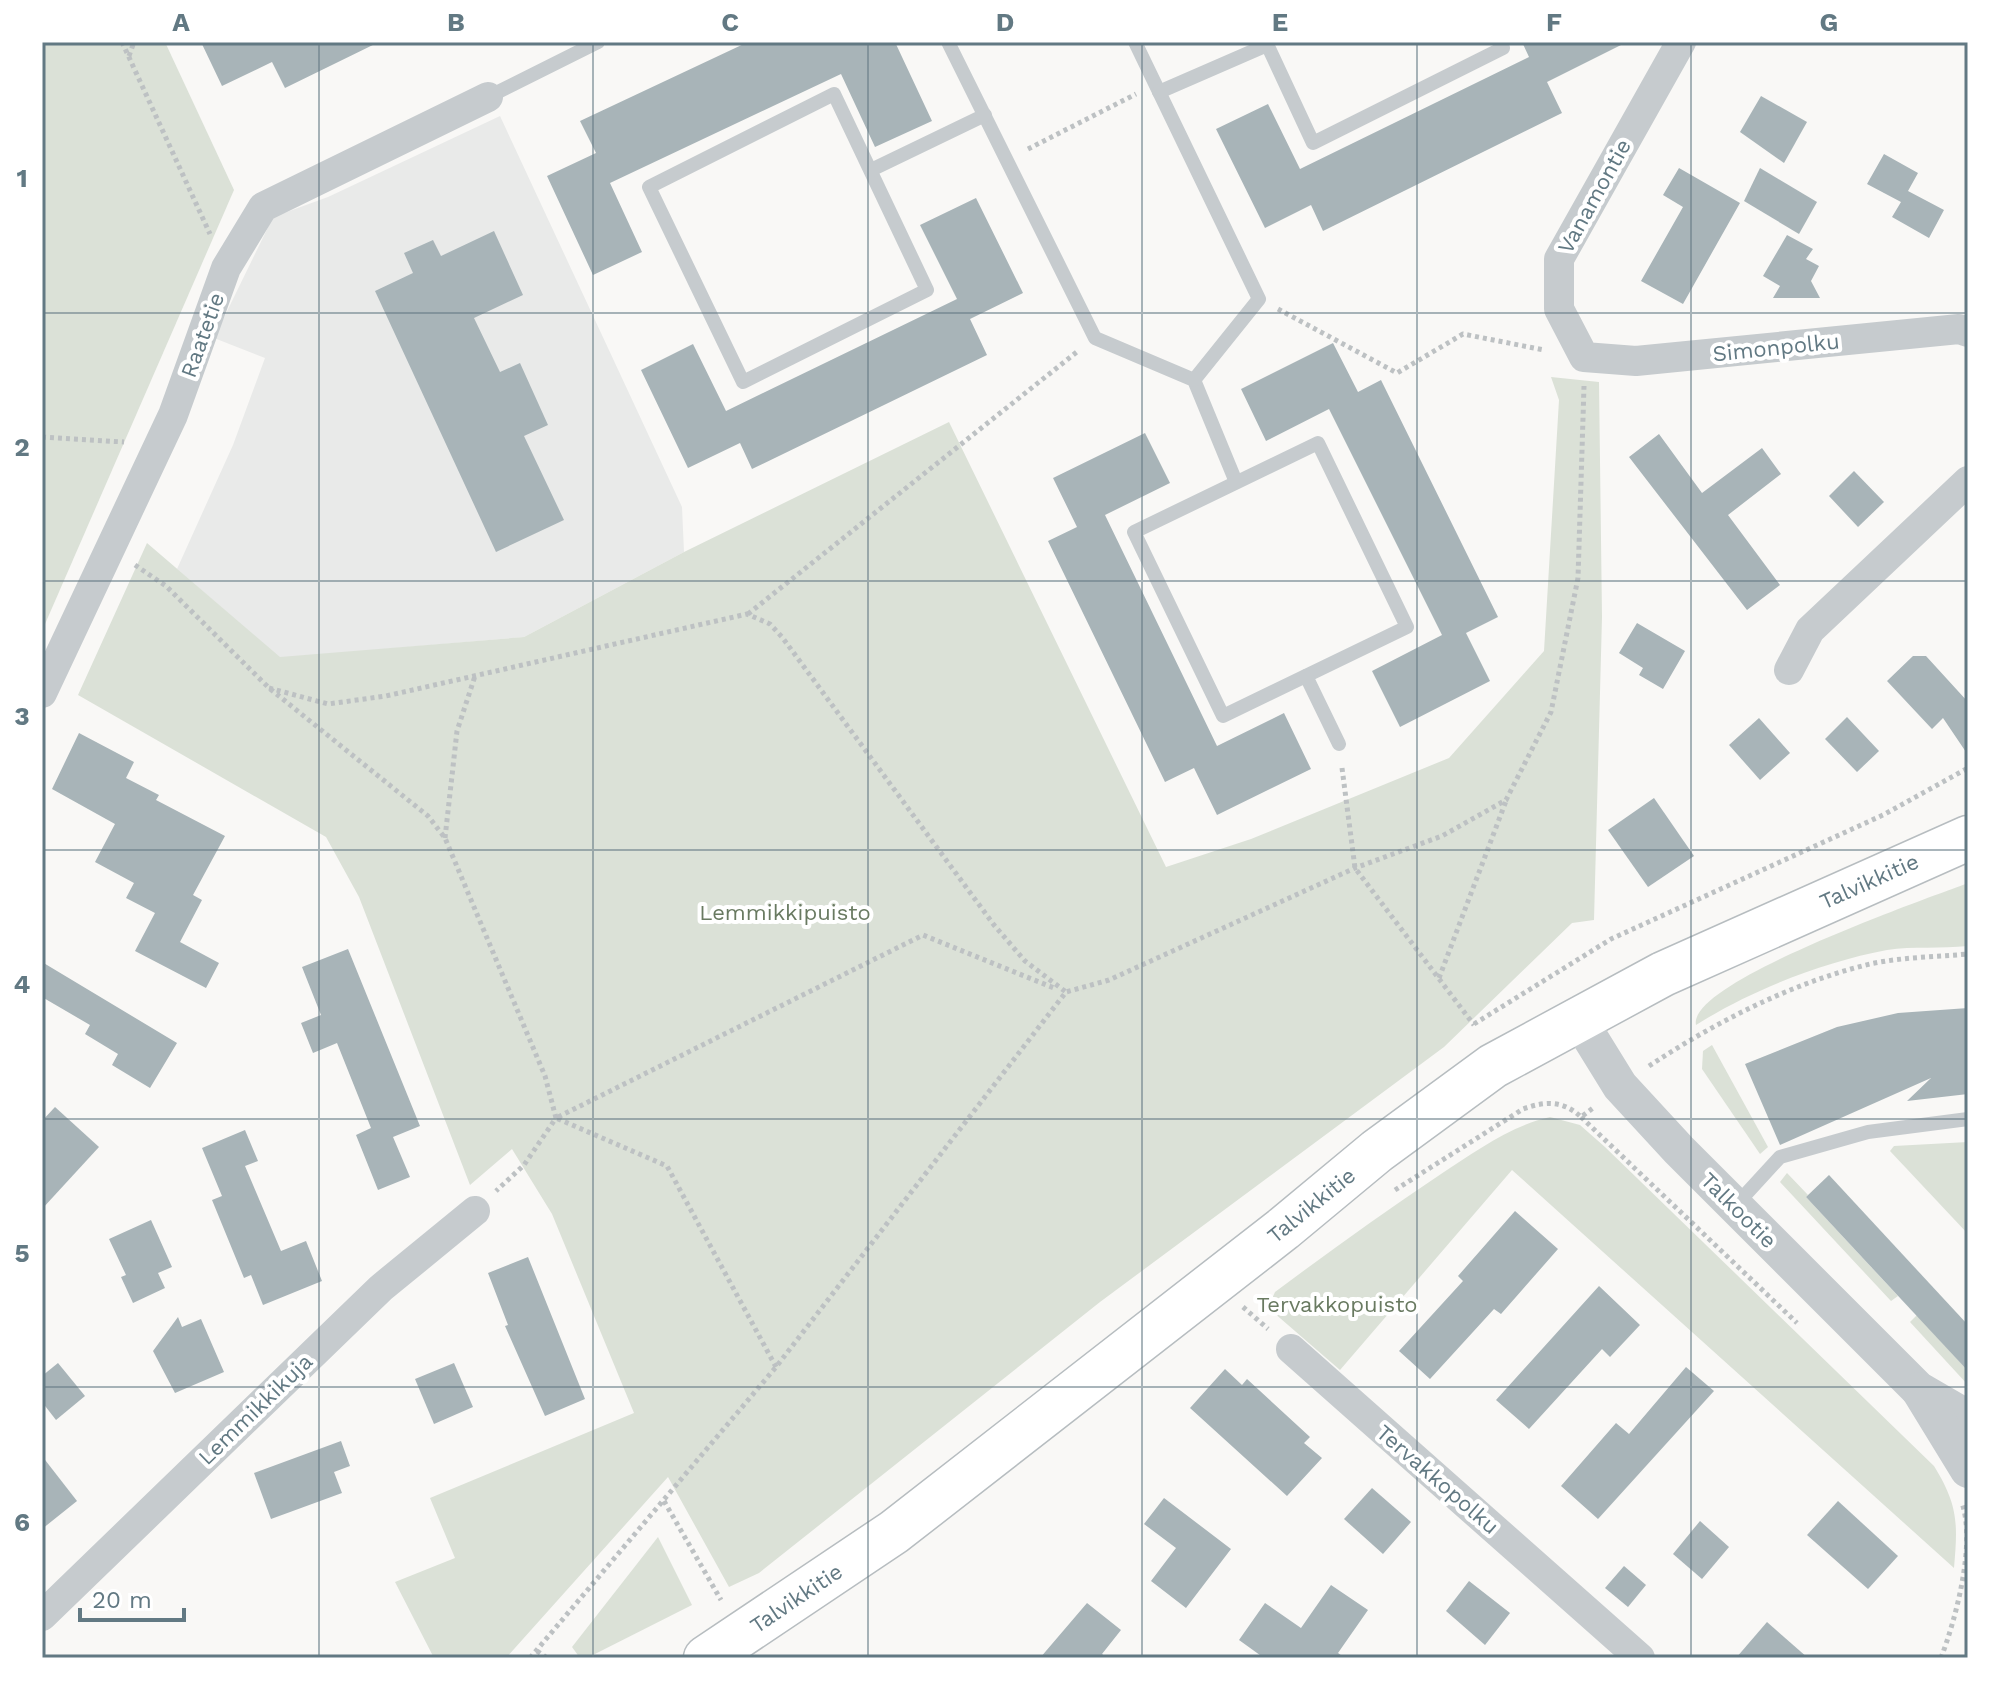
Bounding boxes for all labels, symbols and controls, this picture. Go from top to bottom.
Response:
text: A [172,7,190,37]
text: B [447,7,465,37]
text: C [721,7,739,37]
text: D [996,7,1014,37]
text: E [1272,7,1288,37]
text: F [1546,7,1562,37]
text: G [1820,7,1838,37]
street label: Vanamontie [1553,135,1636,258]
text: 1 [16,163,28,193]
street label: Raatetie [176,289,229,381]
street label: Simonpolku [1711,328,1841,367]
text: 2 [14,432,30,462]
text: 3 [14,701,30,731]
street label: Talvikkitie [1816,849,1923,914]
park label: Lemmikkipuisto [699,900,871,925]
text: 4 [14,969,31,999]
street label: Talvikkitie [1262,1162,1360,1248]
street label: Talkootie [1696,1167,1782,1253]
text: 5 [14,1238,30,1268]
park label: Tervakkopuisto [1256,1292,1418,1317]
street label: Lemmikkikuja [193,1349,317,1470]
street label: Tervakkopolku [1371,1420,1504,1539]
text: 6 [14,1507,30,1537]
street label: Talvikkitie [745,1559,847,1638]
scale bar [80,1572,184,1622]
text: 20 m [92,1586,152,1614]

